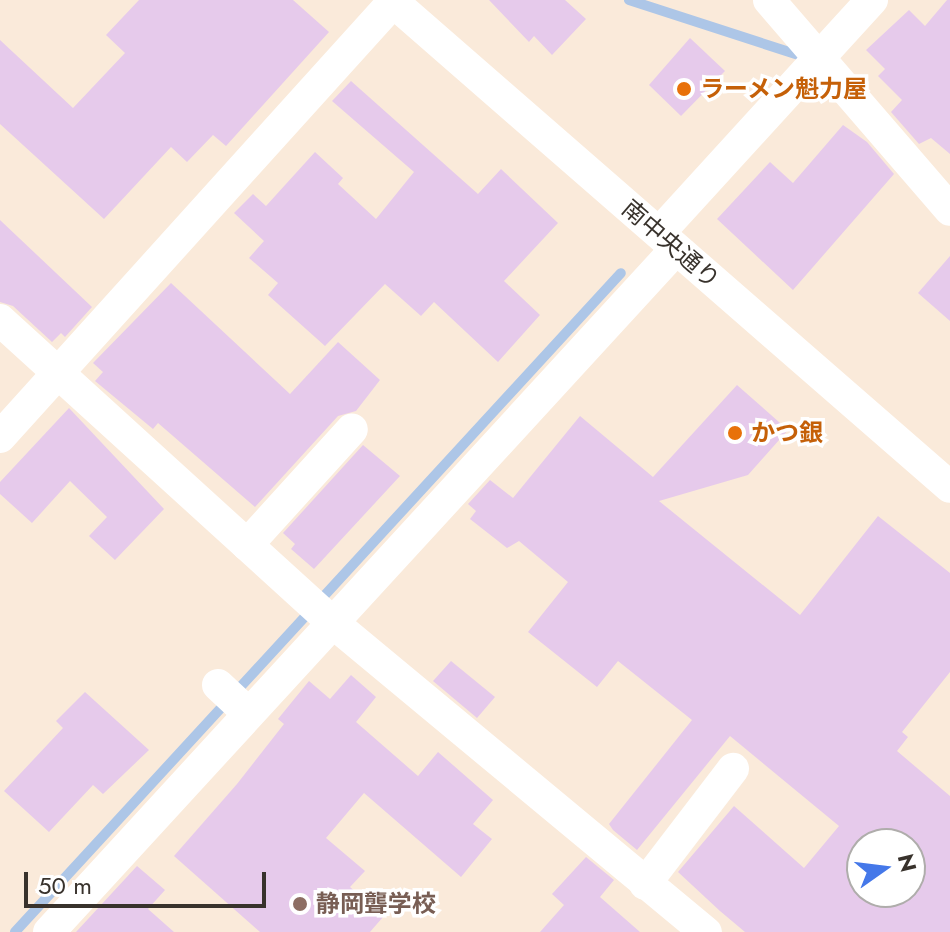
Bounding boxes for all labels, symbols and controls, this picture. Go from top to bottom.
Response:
place label: ラーメン魁力屋 [700,75,868,103]
marker: ラーメン魁力屋 [675,80,693,98]
street label: 南中央通り [616,194,726,294]
place label: かつ銀 [751,419,823,447]
marker: かつ銀 [726,424,744,442]
north arrow [846,828,926,908]
text: N [890,850,925,875]
scale bar [28,856,270,906]
text: 50 m [38,868,92,903]
place label: 静岡聾学校 [316,890,436,918]
marker: 静岡聾学校 [291,895,309,913]

